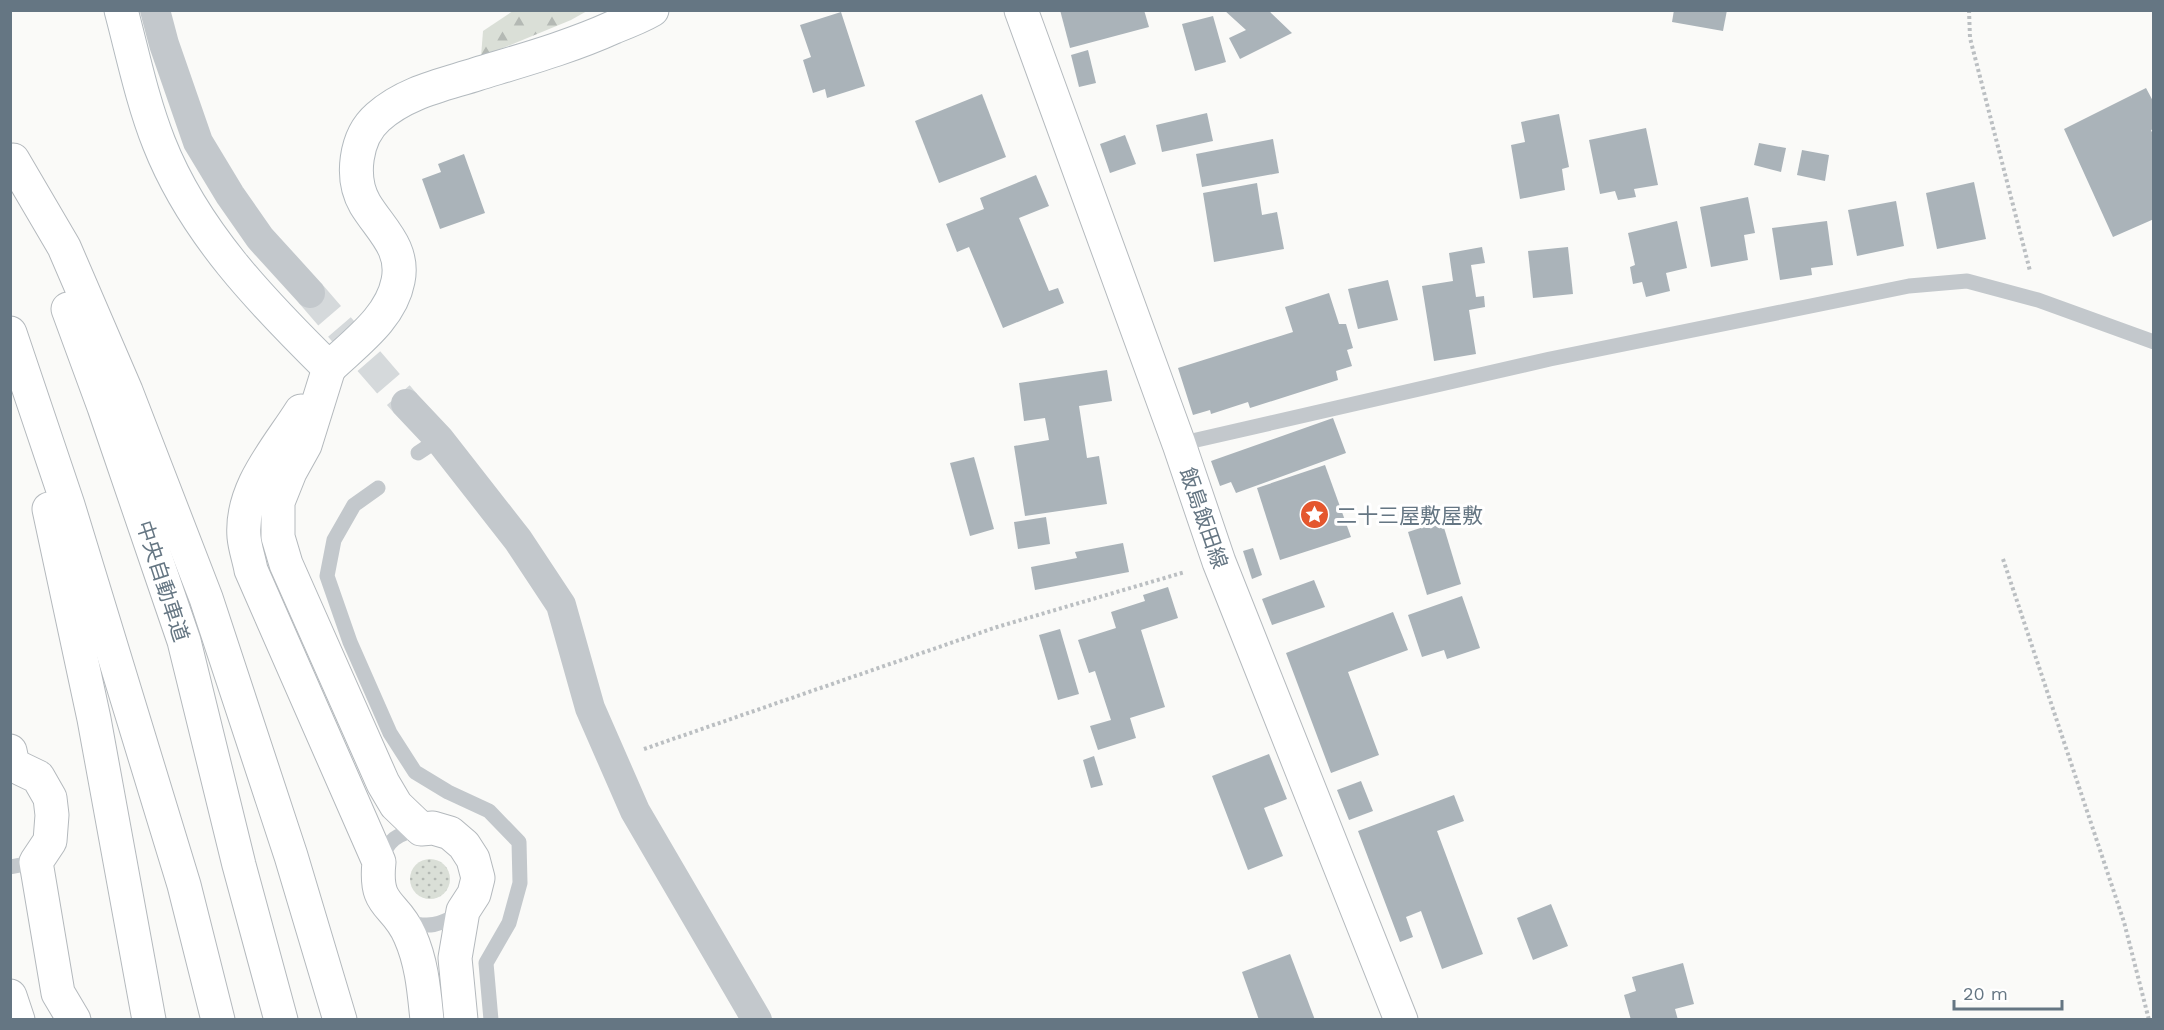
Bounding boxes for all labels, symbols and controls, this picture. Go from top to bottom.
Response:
street label: 飯島飯田線 [1175,464,1233,572]
place icon: 二十三屋敷屋敷 [1299,499,1331,531]
place label: 二十三屋敷屋敷 [1336,503,1483,528]
street label: 中央自動車道 [132,517,194,645]
scale bar [1954,973,2062,1011]
text: 20 m [1963,983,2008,1004]

